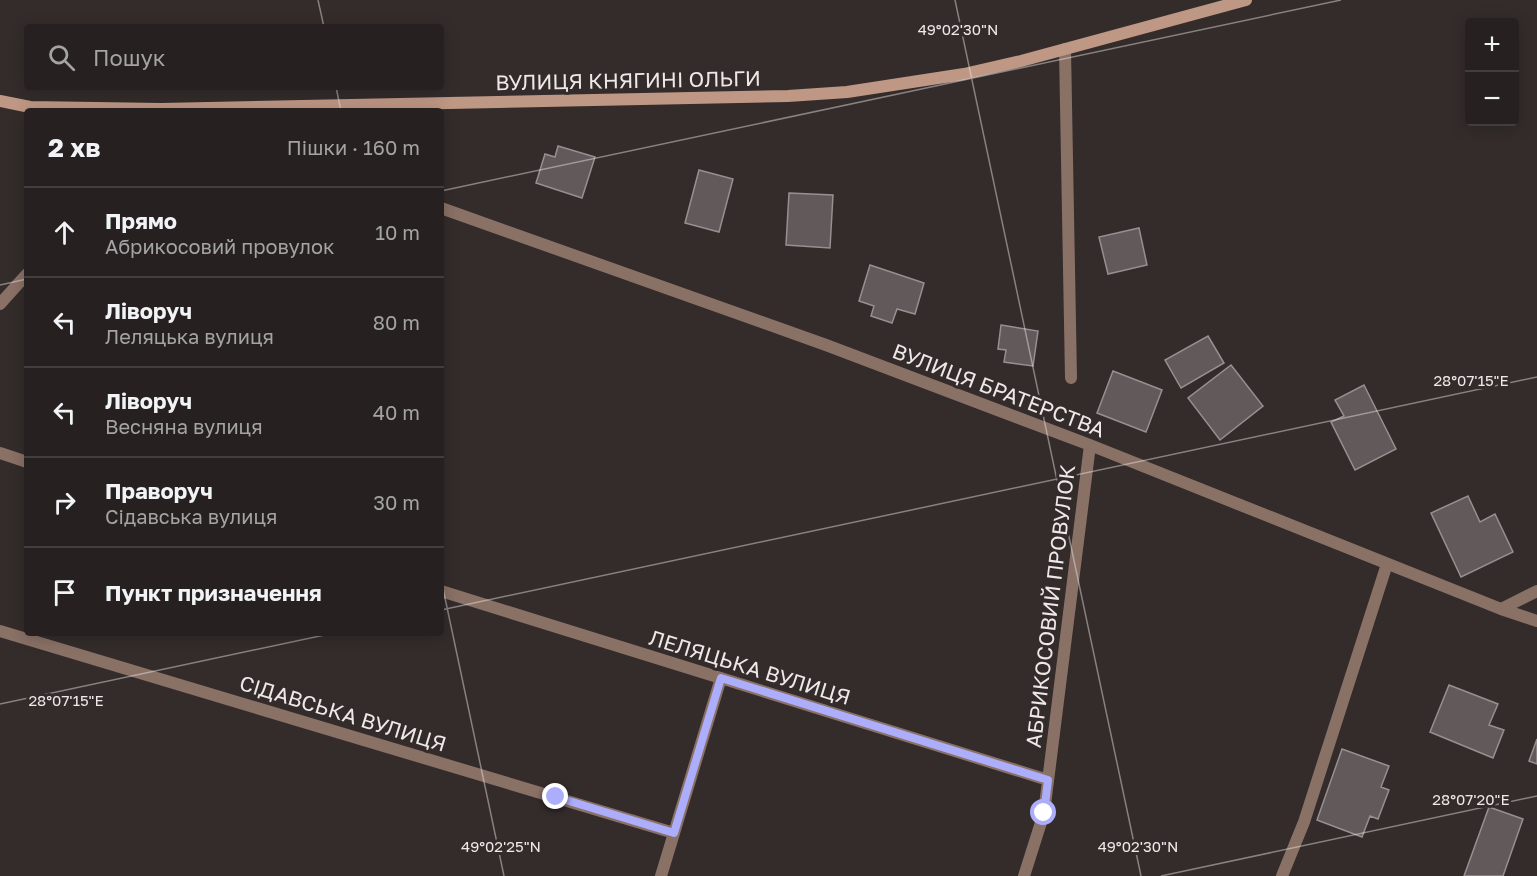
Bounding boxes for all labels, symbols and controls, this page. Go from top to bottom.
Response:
map controls [1465,18,1519,126]
button: + [1465,18,1519,72]
text: 49°02'30"N [918,20,998,38]
search box [24,24,444,90]
icon: search [45,41,78,74]
text: Пошук [93,44,166,71]
street label: ВУЛИЦЯ КНЯГИНІ ОЛЬГИ [495,65,761,95]
button: − [1465,72,1519,126]
text: 2 хв [48,132,101,163]
text: Пішки · 160 m [287,135,420,159]
text: Прямо [105,207,177,234]
icon: ahead [48,216,81,249]
text: 10 m [375,220,420,244]
text: Абрикосовий провулок [105,234,335,258]
text: Ліворуч [105,297,192,324]
icon: left [48,306,81,339]
text: 80 m [373,310,420,334]
text: Леляцька вулиця [105,324,274,348]
street label: ВУЛИЦЯ БРАТЕРСТВА [889,337,1109,443]
text: 28°07'15"E [1433,371,1509,389]
text: Ліворуч [105,387,192,414]
icon: left [48,396,81,429]
text: 40 m [373,400,420,424]
text: Весняна вулиця [105,414,263,438]
street label: АБРИКОСОВИЙ ПРОВУЛОК [1020,463,1080,749]
text: Праворуч [105,477,213,504]
icon: right [48,486,81,519]
text: 30 m [373,490,420,514]
text: Сідавська вулиця [105,504,277,528]
icon: arrive [48,576,81,609]
text: Пункт призначення [105,579,322,606]
street label: ЛЕЛЯЦЬКА ВУЛИЦЯ [646,624,854,710]
street label: СІДАВСЬКА ВУЛИЦЯ [236,669,450,757]
text: 28°07'15"E [28,691,104,709]
route end [542,783,568,809]
text: 28°07'20"E [1432,790,1510,808]
route start [1030,799,1056,825]
text: 49°02'25"N [461,837,541,855]
text: 49°02'30"N [1098,837,1178,855]

